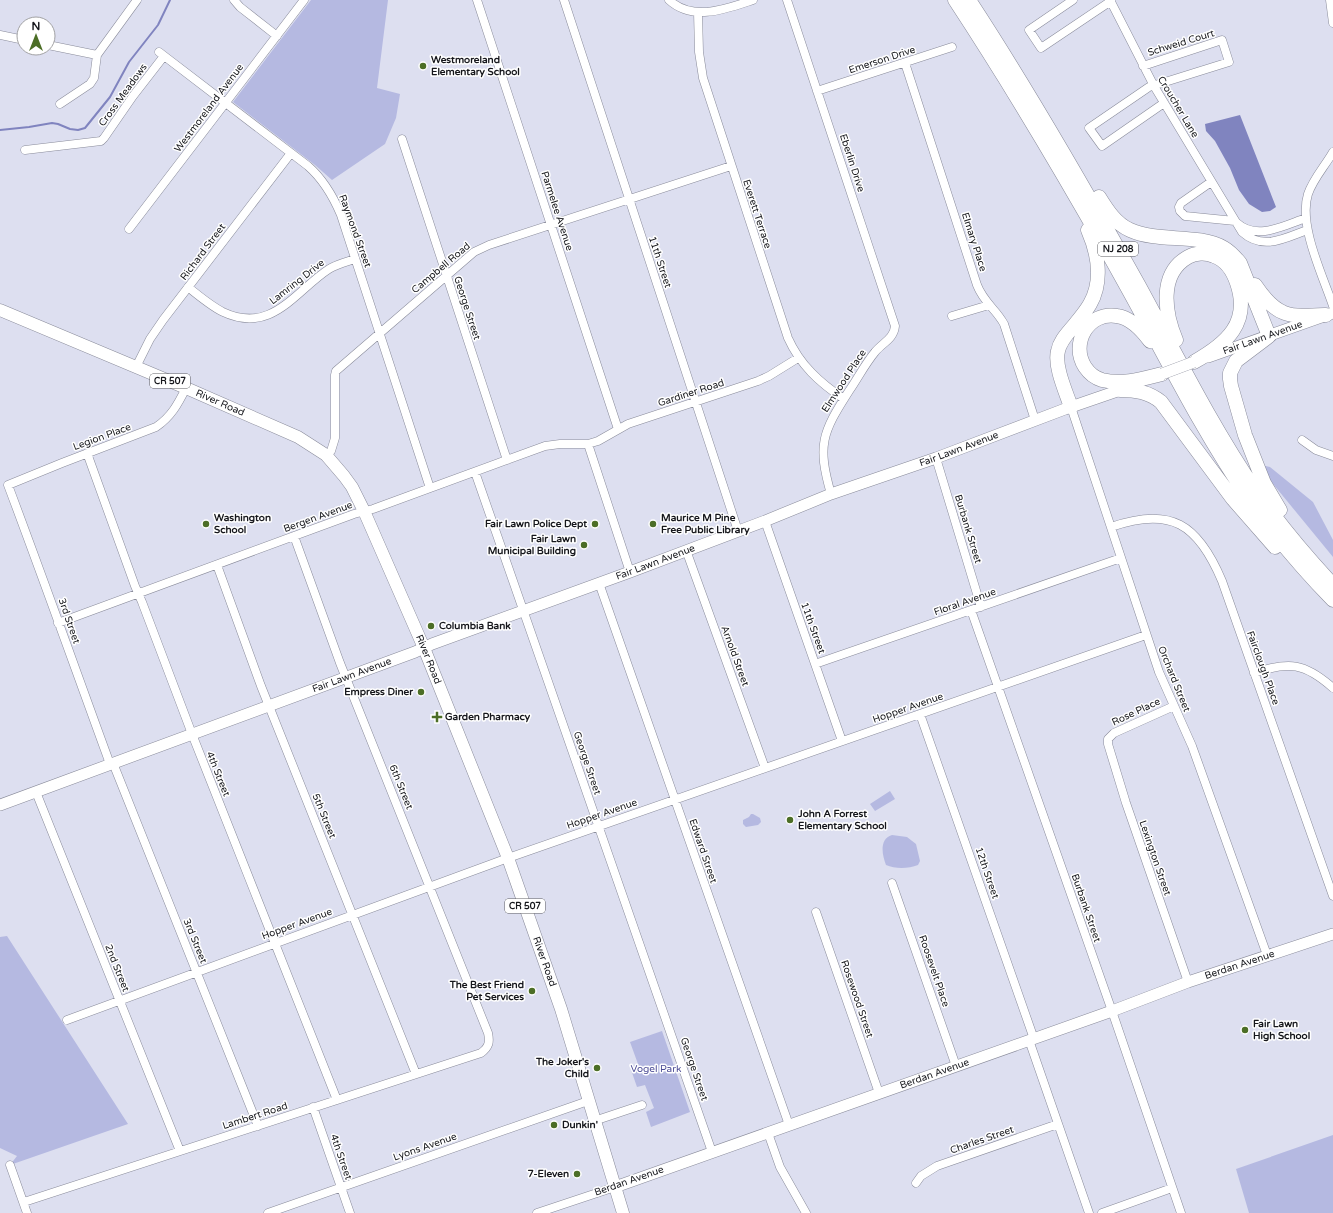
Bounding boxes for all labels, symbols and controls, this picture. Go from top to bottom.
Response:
north arrow [16,16,56,56]
text: N [32,20,40,33]
street label: Schweid Court [1146,27,1216,59]
street label: Emerson Drive [847,44,917,76]
place label: Westmoreland Elementary School [431,54,520,78]
street label: Cross Meadows [96,61,150,129]
street label: Westmoreland Avenue [172,61,246,155]
marker: Westmoreland Elementary School [418,61,428,71]
street label: Croucher Lane [1155,74,1201,140]
street label: Eberlin Drive [837,132,867,194]
street label: Parmelee Avenue [538,170,576,253]
street label: Everett Terrace [740,178,774,250]
street label: Raymond Street [336,193,374,269]
street label: Elmary Place [959,211,989,273]
street label: Richard Street [178,221,228,283]
street label: 11th Street [646,235,674,290]
street label: Campbell Road [409,240,473,296]
road number: NJ 208 [1098,242,1138,256]
street label: Lamring Drive [267,257,327,307]
street label: George Street [451,275,483,341]
street label: Fair Lawn Avenue [1221,318,1304,357]
street label: Elmwood Place [819,347,869,415]
road number: CR 507 [150,374,190,388]
street label: Gardiner Road [656,377,726,409]
street label: River Road [194,387,246,419]
street label: Legion Place [71,421,133,453]
street label: Fair Lawn Avenue [918,429,1001,469]
street label: Burbank Street [952,493,984,565]
street label: Bergen Avenue [282,499,355,535]
place label: Washington School [214,512,271,536]
place label: Maurice M Pine Free Public Library [661,512,750,536]
place label: Fair Lawn Police Dept [485,518,587,530]
marker: Washington School [201,519,211,529]
marker: Fair Lawn Police Dept [590,519,600,529]
marker: Maurice M Pine Free Public Library [648,519,658,529]
place label: Fair Lawn Municipal Building [488,533,576,557]
marker: Fair Lawn Municipal Building [579,540,589,550]
street label: Fair Lawn Avenue [614,542,697,583]
street label: Floral Avenue [932,586,998,618]
street label: 3rd Street [56,597,82,646]
street label: 11th Street [798,601,828,655]
place label: Columbia Bank [439,620,511,632]
marker: Columbia Bank [426,621,436,631]
street label: Arnold Street [719,624,752,688]
street label: Fairclough Place [1244,629,1282,707]
street label: River Road [413,633,444,686]
street label: Orchard Street [1155,644,1193,714]
street label: Fair Lawn Avenue [311,655,393,695]
place label: Empress Diner [344,686,413,698]
marker: Empress Diner [416,687,426,697]
street label: Hopper Avenue [871,690,945,726]
street label: Rose Place [1110,695,1162,728]
place label: Garden Pharmacy [445,711,531,723]
marker: Garden Pharmacy [432,712,442,722]
street label: George Street [571,730,603,796]
street label: 4th Street [204,750,233,798]
street label: 6th Street [387,763,416,811]
street label: 5th Street [310,792,339,840]
street label: Hopper Avenue [565,796,639,832]
place label: John A Forrest Elementary School [797,808,887,832]
marker: John A Forrest Elementary School [785,815,795,825]
street label: Edward Street [686,817,720,885]
street label: Lexington Street [1137,819,1174,897]
street label: 12th Street [973,846,1001,900]
street label: Burbank Street [1069,872,1103,944]
road number: CR 507 [505,899,545,913]
street label: Hopper Avenue [260,906,334,942]
street label: 3rd Street [181,917,210,965]
street label: Roosevelt Place [916,933,952,1009]
street label: River Road [530,935,559,988]
street label: 2nd Street [102,943,132,994]
street label: Berdan Avenue [1203,948,1276,982]
street label: Rosewood Street [838,959,876,1039]
place label: The Best Friend Pet Services [449,979,524,1003]
marker: The Best Friend Pet Services [527,986,537,996]
place label: Fair Lawn High School [1253,1018,1310,1042]
marker: Fair Lawn High School [1240,1025,1250,1035]
street label: George Street [678,1036,710,1102]
place label: The Joker's Child [535,1056,589,1080]
street label: Berdan Avenue [898,1056,971,1092]
marker: The Joker's Child [592,1063,602,1073]
park label: Vogel Park [631,1063,682,1075]
street label: Lambert Road [221,1100,289,1132]
place label: Dunkin' [562,1119,598,1131]
marker: Dunkin' [549,1120,559,1130]
street label: Charles Street [949,1123,1016,1157]
street label: Lyons Avenue [392,1130,459,1163]
street label: 4th Street [328,1133,354,1182]
street label: Berdan Avenue [593,1163,666,1198]
place label: 7-Eleven [527,1168,569,1180]
marker: 7-Eleven [572,1169,582,1179]

